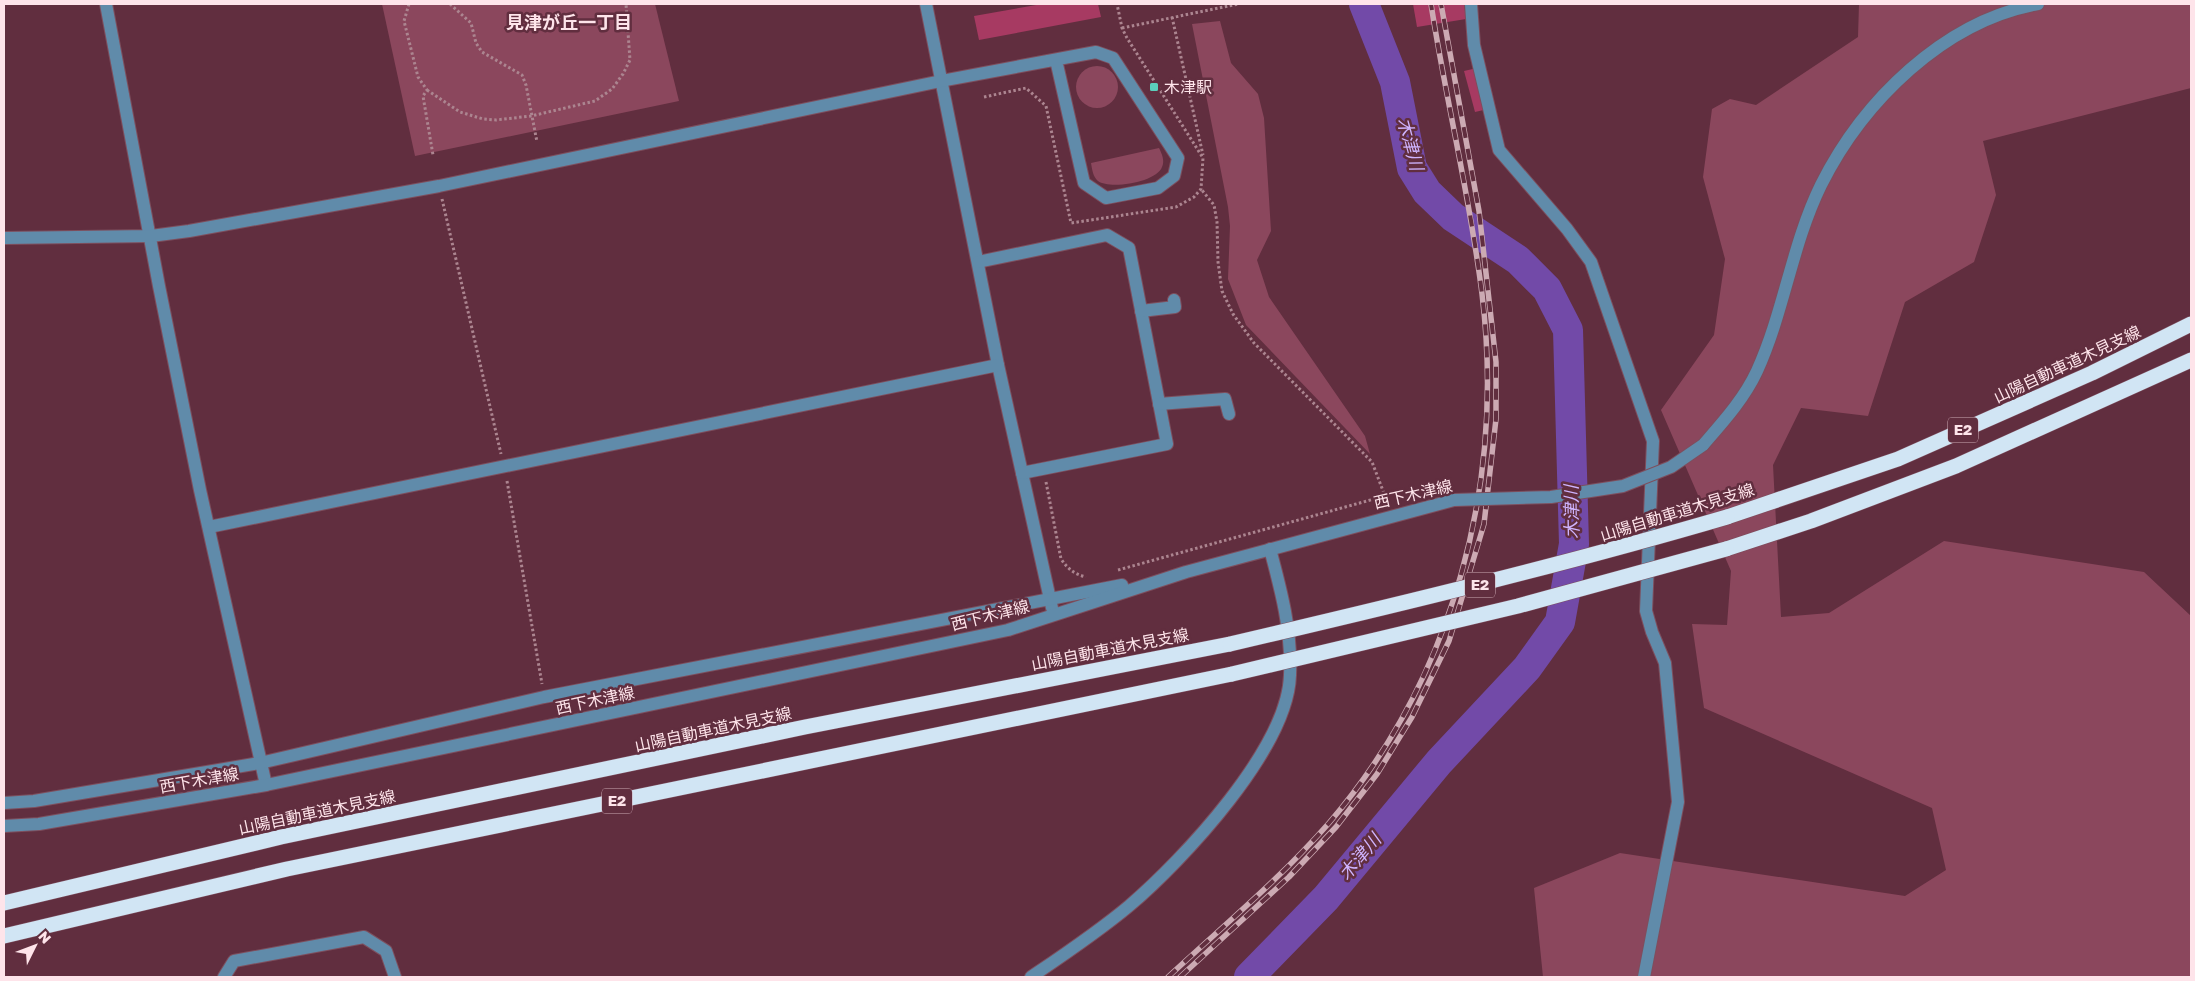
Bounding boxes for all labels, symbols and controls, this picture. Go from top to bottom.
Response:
district label: 見津が丘一丁目 [506,11,632,33]
place label: 木津駅 [1164,77,1212,97]
marker: 木津駅 [1148,81,1160,93]
water label: 木津川 [1393,115,1429,175]
street label: 山陽自動車道木見支線 [1990,321,2144,407]
road number: E2 [1948,418,1978,442]
street label: 西下木津線 [1372,475,1454,513]
street label: 山陽自動車道木見支線 [1598,479,1756,545]
water label: 木津川 [1559,483,1582,539]
road number: E2 [1465,572,1495,598]
street label: 西下木津線 [949,596,1031,634]
street label: 山陽自動車道木見支線 [1030,624,1190,674]
street label: 西下木津線 [554,682,636,718]
street label: 山陽自動車道木見支線 [633,703,793,755]
street label: 西下木津線 [158,763,240,797]
street label: 山陽自動車道木見支線 [237,786,397,838]
road number: E2 [602,788,632,814]
water label: 木津川 [1333,827,1386,884]
north arrow [10,921,60,971]
text: N [35,927,55,947]

